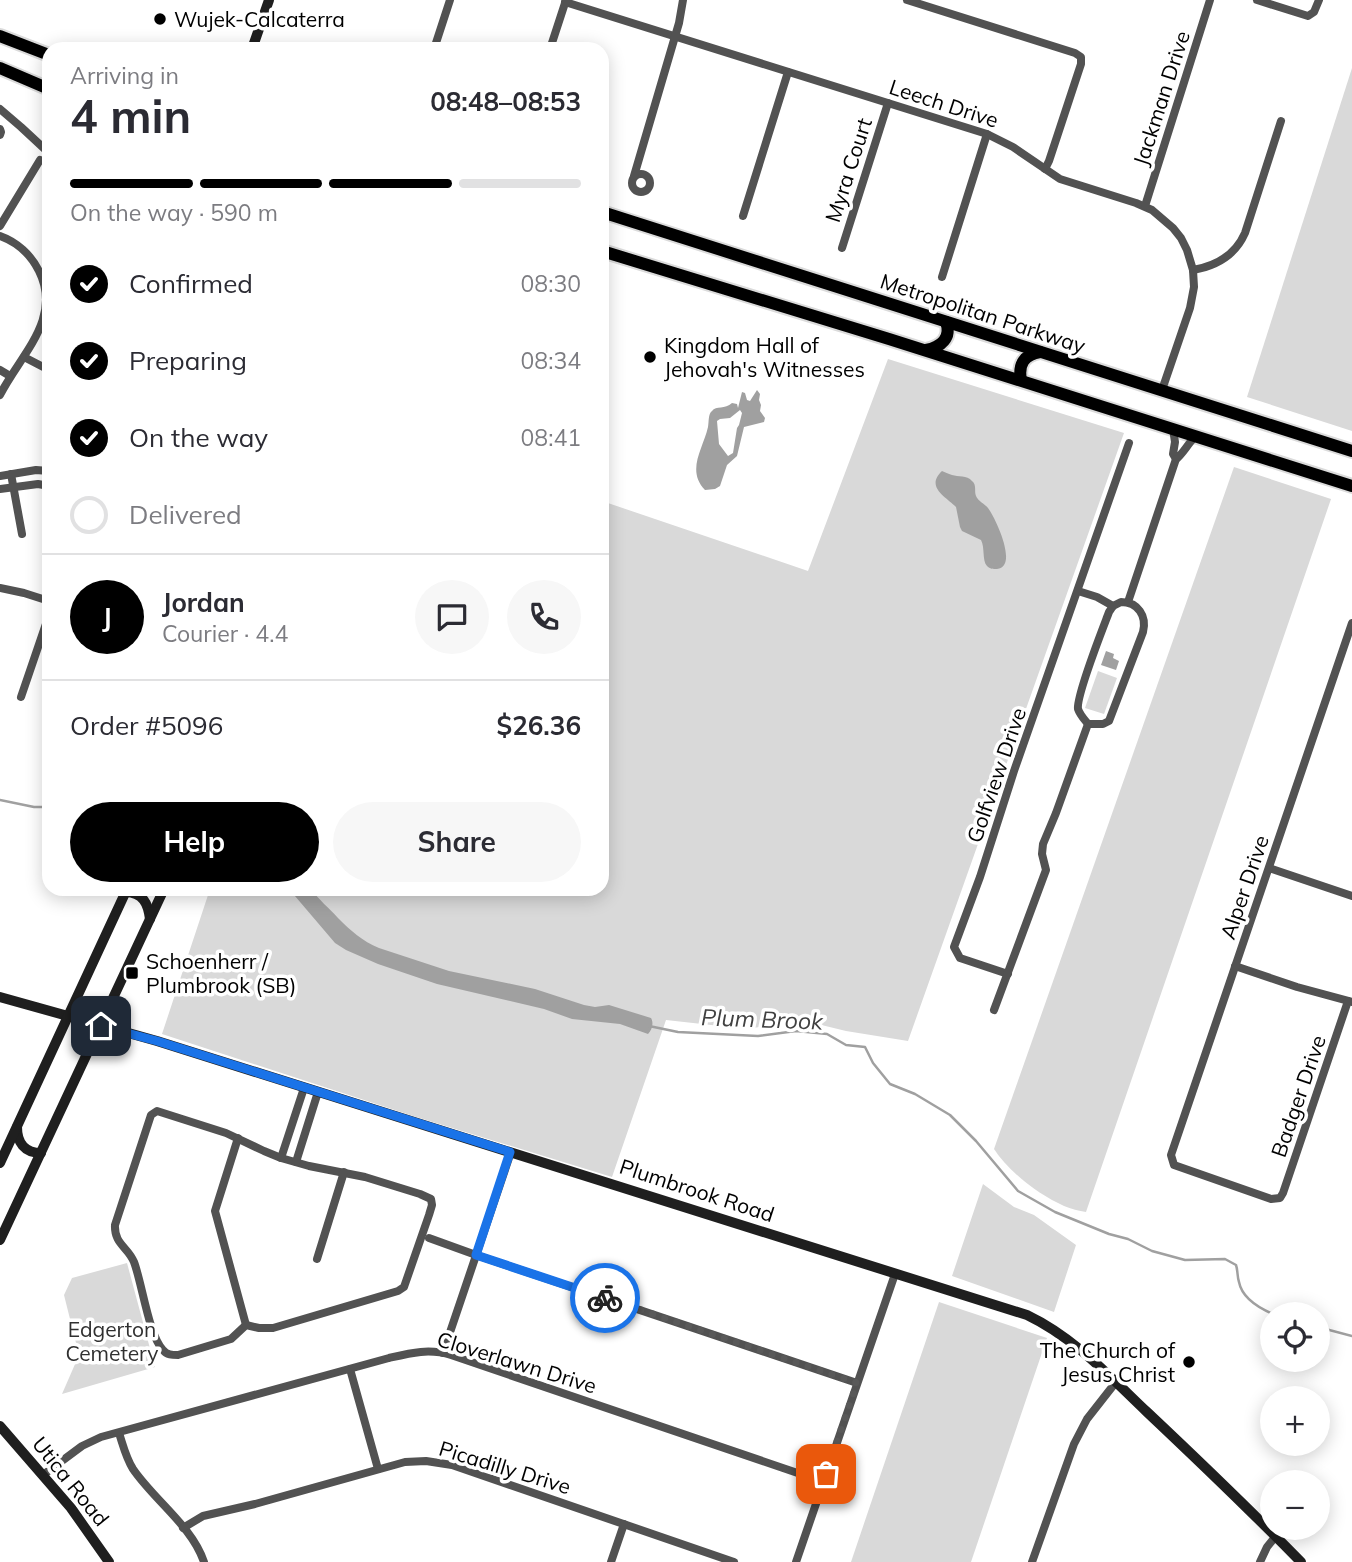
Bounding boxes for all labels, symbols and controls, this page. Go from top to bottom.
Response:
place label: Wujek-Calcaterra [174,6,345,32]
marker: Wujek-Calcaterra [152,11,168,27]
street label: Jackman Drive [1127,27,1195,169]
text: Arriving in [70,61,179,90]
street label: Leech Drive [886,73,1002,133]
text: 08:48–08:53 [430,85,581,118]
text: 4 min [70,87,191,145]
street label: Myra Court [819,115,877,225]
text: On the way · 590 m [70,198,278,227]
icon: check [70,265,108,303]
text: Confirmed [129,267,253,300]
street label: Metropolitan Parkway [877,268,1089,358]
text: 08:30 [521,269,581,298]
place label: Kingdom Hall of Jehovah's Witnesses [664,332,865,382]
icon: check [70,342,108,380]
text: Preparing [129,344,247,377]
text: 08:34 [521,346,581,375]
marker: Kingdom Hall of Jehovah's Witnesses [642,349,658,365]
icon: check [70,419,108,457]
text: On the way [129,421,268,454]
text: 08:41 [521,423,581,452]
text: Delivered [129,498,242,531]
button: chat [415,580,489,654]
button: phone [507,580,581,654]
text: Jordan [162,586,245,619]
text: J [102,601,112,634]
text: Courier · 4.4 [162,619,288,648]
street label: Golfview Drive [961,704,1031,846]
text: Order #5096 [70,709,223,742]
text: $26.36 [497,709,581,742]
button: Help [70,802,319,882]
button: Share [333,802,581,882]
street label: Alper Drive [1214,832,1274,942]
place label: Schoenherr / Plumbrook (SB) [146,948,296,998]
marker: Schoenherr / Plumbrook (SB) [124,965,140,981]
pin [71,996,131,1056]
water label: Plum Brook [701,1002,825,1036]
icon: home [82,1007,120,1045]
street label: Badger Drive [1265,1032,1331,1160]
street label: Plumbrook Road [616,1153,778,1227]
courier [570,1263,640,1333]
icon: bike [586,1279,624,1317]
map controls [1260,1302,1330,1540]
button: locate [1260,1302,1330,1372]
park label: Edgerton Cemetery [66,1316,158,1366]
street label: Cloverlawn Drive [434,1325,600,1399]
place label: The Church of Jesus Christ [1040,1337,1176,1387]
marker: The Church of Jesus Christ [1181,1354,1197,1370]
button: + [1260,1386,1330,1456]
street label: Utica Road [27,1431,115,1531]
street label: Picadilly Drive [436,1435,574,1499]
pin [796,1444,856,1504]
icon: bag [807,1455,845,1493]
button: − [1260,1470,1330,1540]

